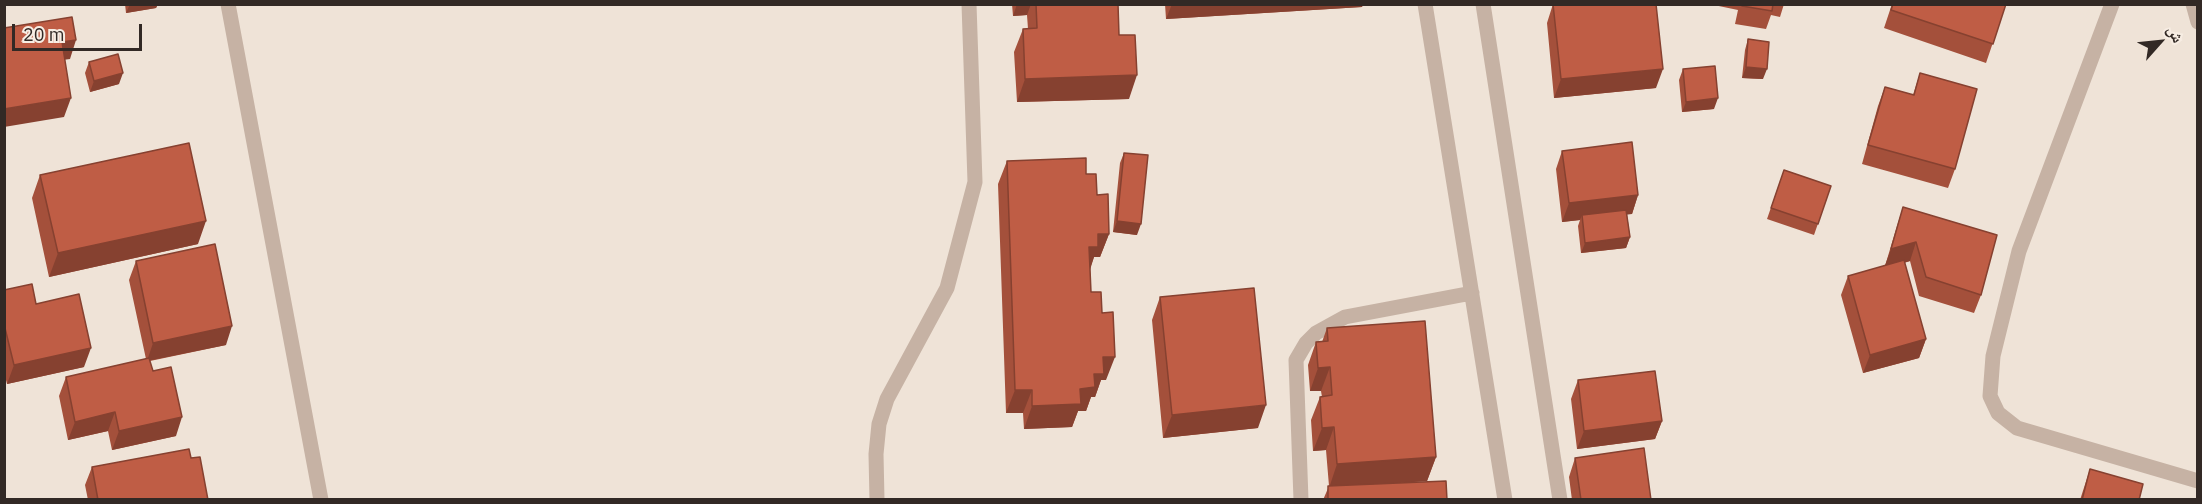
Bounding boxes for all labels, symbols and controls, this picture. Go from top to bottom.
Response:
scale bar [15,12,146,50]
north arrow [2130,12,2190,72]
text: ش [2163,22,2189,46]
text: 20 m [23,23,65,46]

